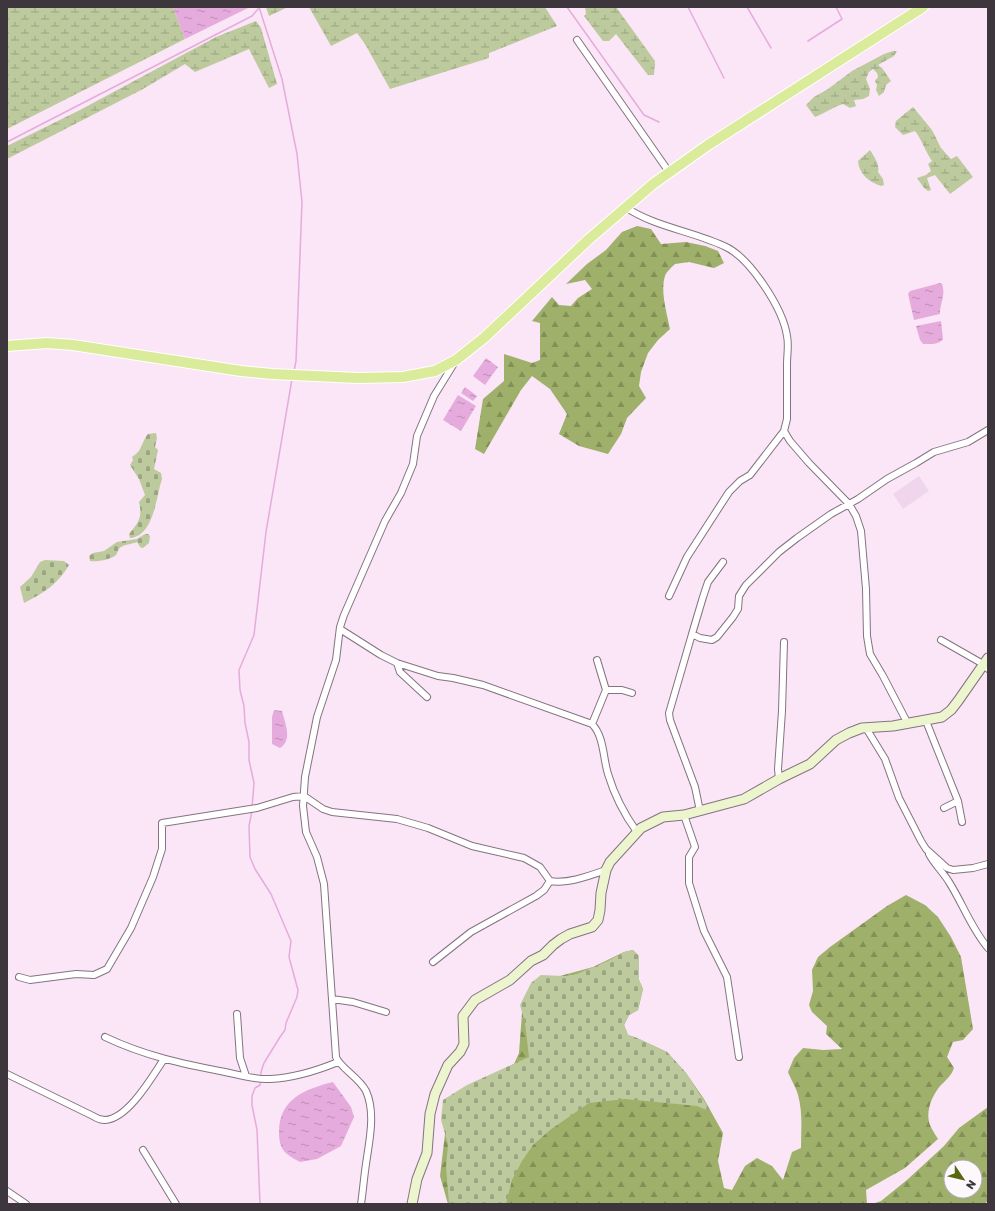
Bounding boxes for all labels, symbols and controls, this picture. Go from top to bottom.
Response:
north arrow [943,1159,983,1199]
text: N [964,1178,979,1192]

